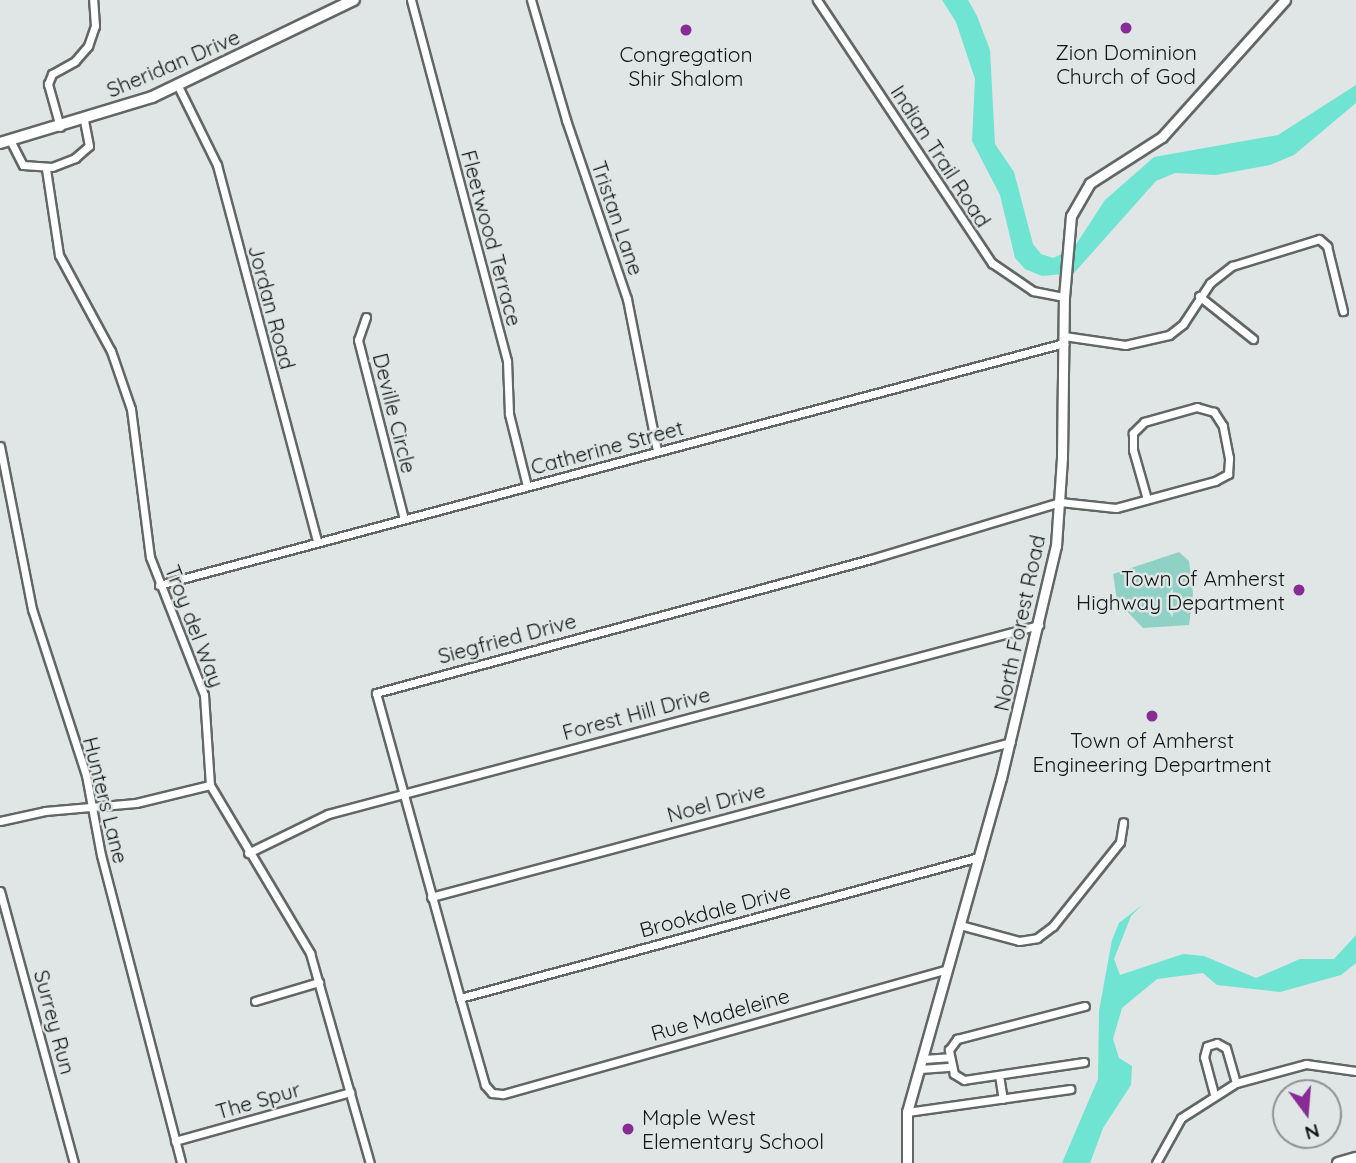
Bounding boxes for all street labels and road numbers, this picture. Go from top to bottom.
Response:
street label: Sheridan Drive [103,24,243,102]
street label: Indian Trail Road [886,80,996,232]
street label: Fleetwood Terrace [456,147,528,329]
street label: Tristan Lane [587,157,649,279]
street label: Jordan Road [243,242,301,372]
street label: Deville Circle [368,350,422,476]
street label: Catherine Street [528,415,686,479]
street label: North Forest Road [988,533,1050,713]
street label: Troy del Way [160,561,230,691]
street label: Siegfried Drive [435,607,579,669]
street label: Forest Hill Drive [559,681,713,745]
street label: Hunters Lane [78,734,134,866]
street label: Noel Drive [664,777,768,827]
street label: Brookdale Drive [637,878,793,942]
street label: Surrey Run [29,967,81,1077]
street label: Rue Madeleine [648,982,792,1046]
street label: The Spur [213,1076,303,1124]

